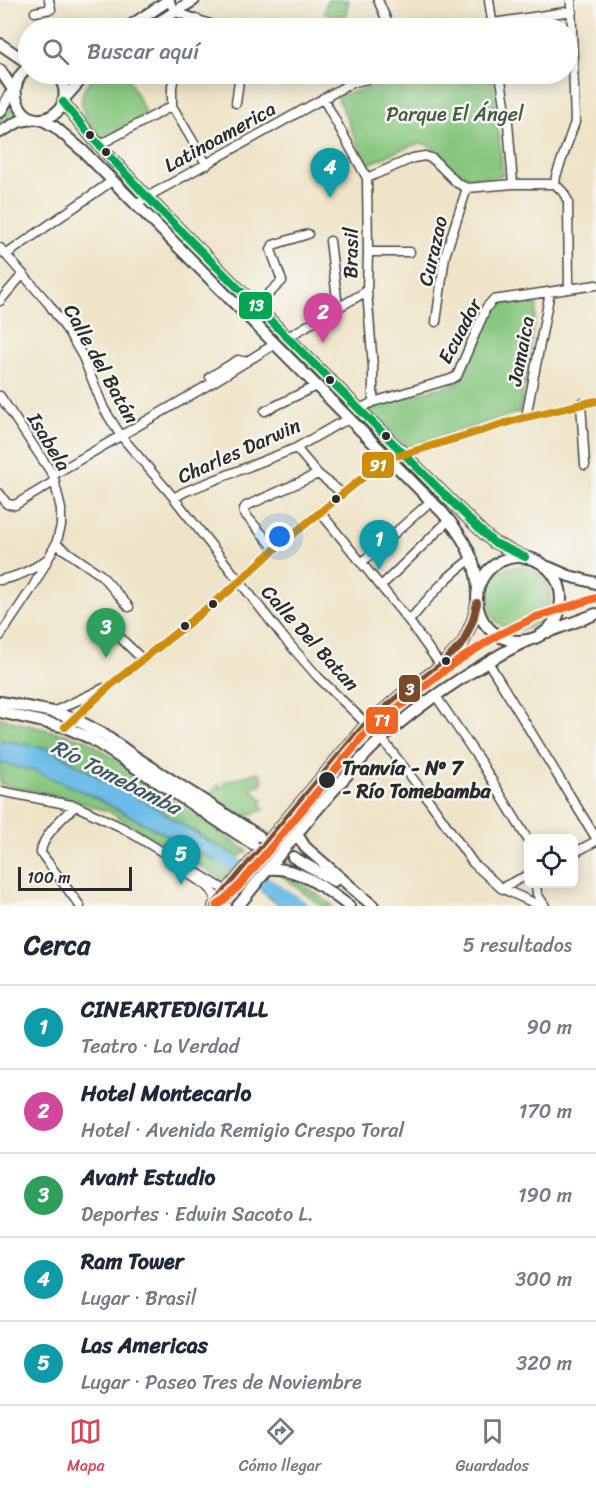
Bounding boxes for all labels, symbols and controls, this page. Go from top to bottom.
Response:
search box [18,18,578,84]
text: Buscar aquí [87,32,199,71]
icon: search [39,35,72,68]
street label: Latinoamerica [157,92,283,182]
park label: Parque El Ángel [386,97,524,132]
unlabelled marker [84,129,96,141]
unlabelled marker [100,146,112,158]
pin: 4 [310,148,350,198]
street label: Curazao [408,212,458,290]
street label: Brasil [333,227,369,279]
line badge: 13 [238,291,273,320]
text: 13 [248,291,264,320]
street label: Ecuador [428,291,492,370]
pin: 2 [304,294,342,343]
street label: Calle del Batán [54,297,149,431]
street label: Jamaica [497,313,545,390]
unlabelled marker [324,374,336,386]
street label: Isabela [17,405,80,478]
street label: Charles Darwin [172,408,307,494]
unlabelled marker [380,430,392,442]
line badge: 91 [361,451,395,479]
text: 91 [370,451,386,480]
unlabelled marker [330,493,342,505]
pin: 1 [360,520,398,570]
your location [265,522,294,551]
street label: Calle Del Batan [252,576,368,700]
unlabelled marker [207,598,219,610]
pin: 3 [86,608,126,658]
unlabelled marker [179,620,191,632]
unlabelled marker [440,655,452,667]
line badge: 3 [398,674,421,703]
text: 3 [405,675,415,704]
line badge: T1 [365,706,399,735]
text: T1 [374,706,390,735]
water label: Río Tomebamba [45,728,190,827]
place label: Tranvía - Nº 7 - Río Tomebamba [342,751,492,809]
marker: Tranvía - Nº 7 - Río Tomebamba [317,770,337,790]
map controls [524,834,578,888]
button: locate [524,834,578,888]
pin: 5 [162,836,201,885]
text: 100 m [27,863,71,892]
scale bar [18,864,132,892]
text: Cerca [24,922,90,968]
text: 5 resultados [463,928,572,963]
text: CINEARTEDIGITALL [81,990,268,1029]
text: 1 [39,1010,48,1045]
text: 90 m [527,1010,572,1045]
text: Teatro · La Verdad [81,1029,239,1064]
text: Hotel Montecarlo [81,1074,251,1113]
text: 2 [38,1094,49,1129]
text: 170 m [519,1094,572,1129]
text: Hotel · Avenida Remigio Crespo Toral [81,1113,404,1148]
text: Avant Estudio [81,1158,215,1197]
text: 3 [38,1178,49,1213]
text: 190 m [518,1178,572,1213]
text: Deportes · Edwin Sacoto L. [81,1197,314,1232]
text: Ram Tower [81,1242,184,1281]
text: 4 [37,1262,50,1297]
text: 300 m [515,1262,572,1297]
text: Lugar · Brasil [81,1281,196,1316]
text: Las Americas [81,1326,208,1365]
text: 5 [37,1346,50,1381]
text: 320 m [516,1346,572,1381]
text: Lugar · Paseo Tres de Noviembre [81,1365,362,1400]
tab: Mapa [67,1415,105,1480]
tab: Cómo llegar [239,1415,321,1480]
tab: Guardados [455,1415,529,1480]

